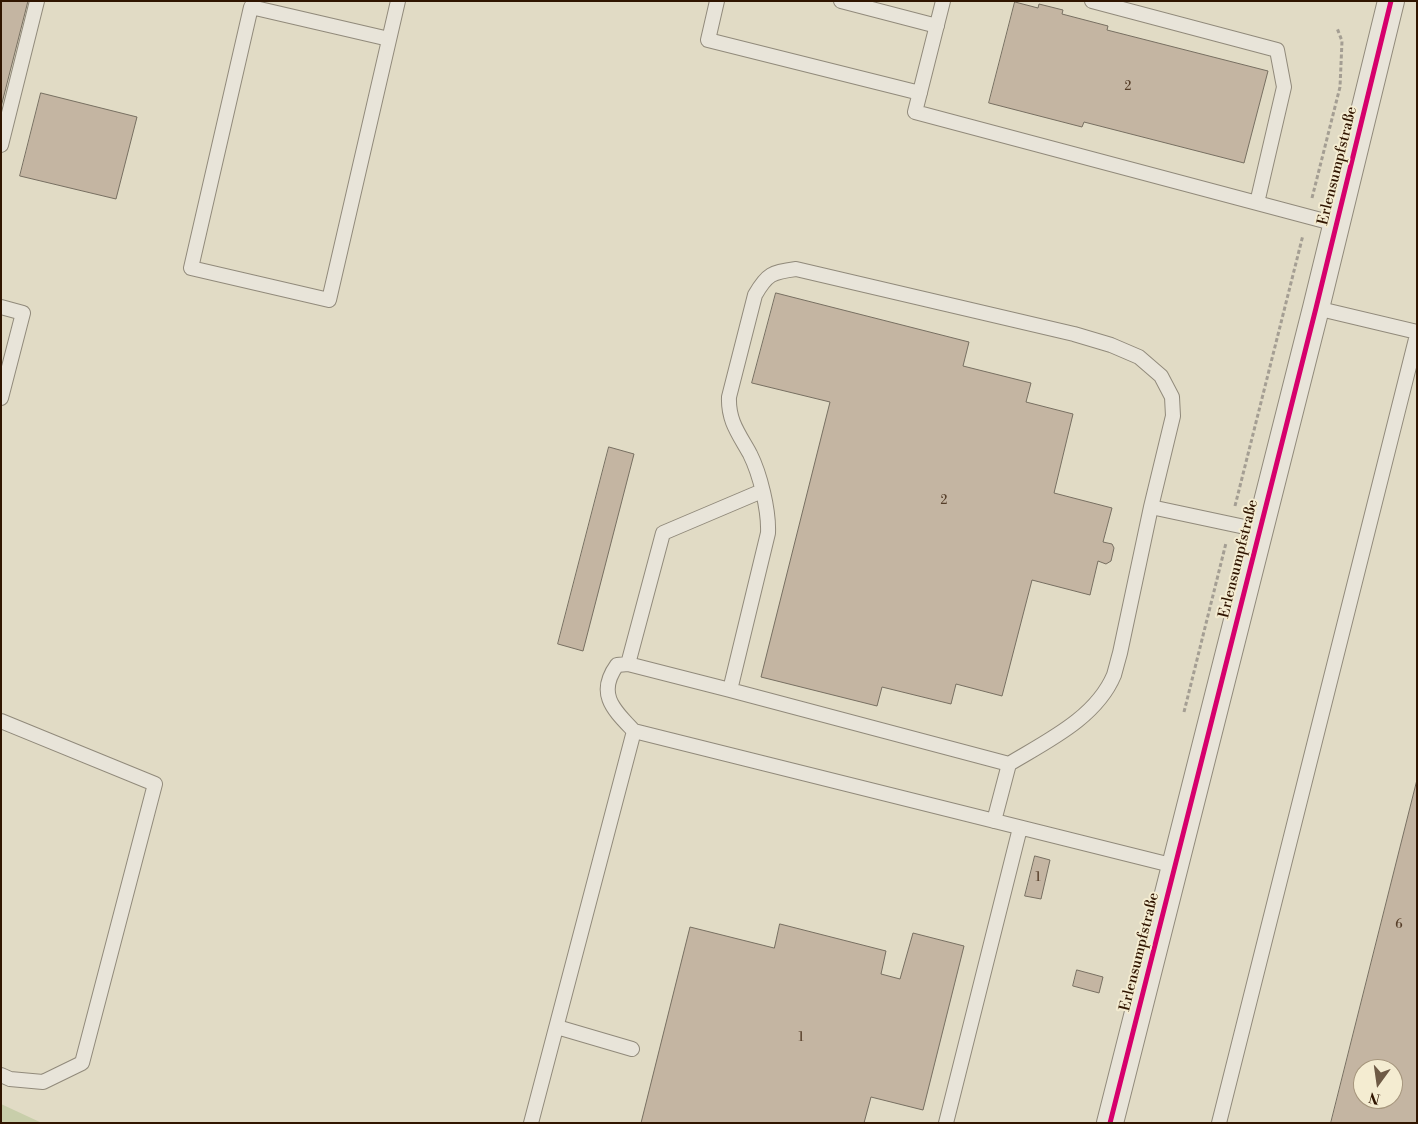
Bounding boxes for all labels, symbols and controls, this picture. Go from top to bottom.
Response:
house number: 2 [1125,80,1131,94]
street label: Erlensumpfstraße [1315,105,1361,227]
house number: 2 [941,494,947,508]
street label: Erlensumpfstraße [1216,498,1262,620]
house number: 1 [1035,871,1041,885]
street label: Erlensumpfstraße [1117,891,1163,1013]
house number: 6 [1395,918,1403,932]
house number: 1 [798,1031,804,1045]
north arrow [1353,1059,1403,1109]
text: N [1367,1088,1382,1108]

